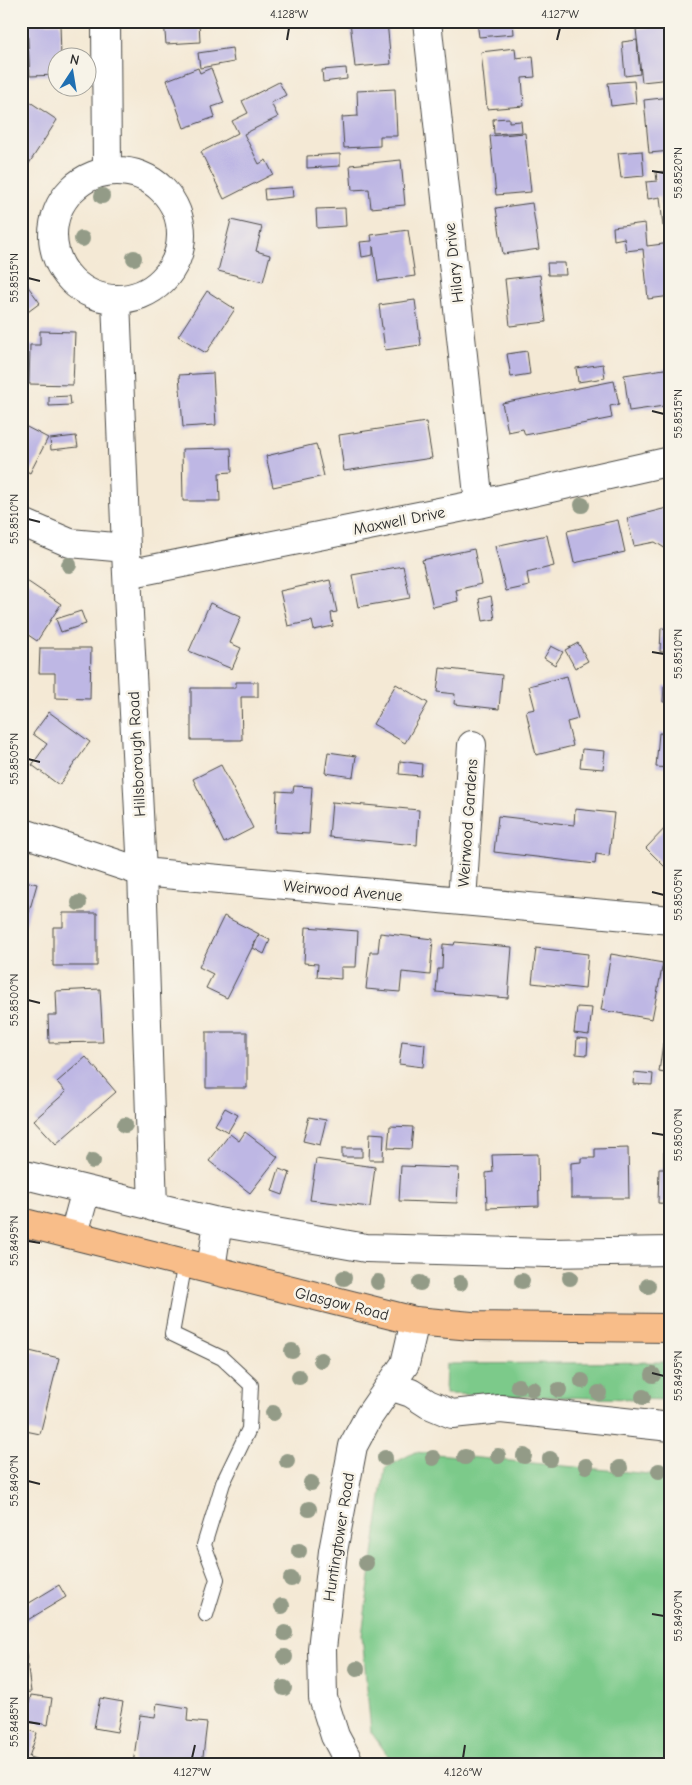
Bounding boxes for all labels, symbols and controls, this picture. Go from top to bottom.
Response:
text: 4.128°W [270,7,309,21]
text: 4.127°W [541,7,579,21]
north arrow [48,48,98,98]
text: N [68,51,81,69]
text: 55.8520°N [671,147,685,199]
street label: Hilary Drive [441,222,467,304]
text: 55.8515°N [7,253,21,303]
text: 55.8515°N [671,389,685,439]
text: 55.8510°N [7,494,21,544]
street label: Maxwell Drive [352,503,447,539]
text: 55.8510°N [671,629,685,679]
street label: Hillsborough Road [125,691,149,817]
text: 55.8505°N [7,733,21,785]
street label: Weirwood Gardens [455,758,481,888]
text: 55.8505°N [671,869,685,921]
street label: Weirwood Avenue [283,877,403,905]
text: 55.8500°N [7,973,21,1027]
text: 55.8500°N [671,1108,685,1162]
text: 55.8495°N [7,1216,21,1266]
street label: Glasgow Road [293,1284,391,1324]
text: 55.8495°N [671,1351,685,1401]
text: 55.8490°N [7,1455,21,1507]
street label: Huntingtower Road [320,1471,358,1603]
text: 55.8490°N [671,1590,685,1642]
text: 55.8485°N [7,1697,21,1747]
text: 4.127°W [173,1765,211,1779]
text: 4.126°W [444,1765,483,1779]

